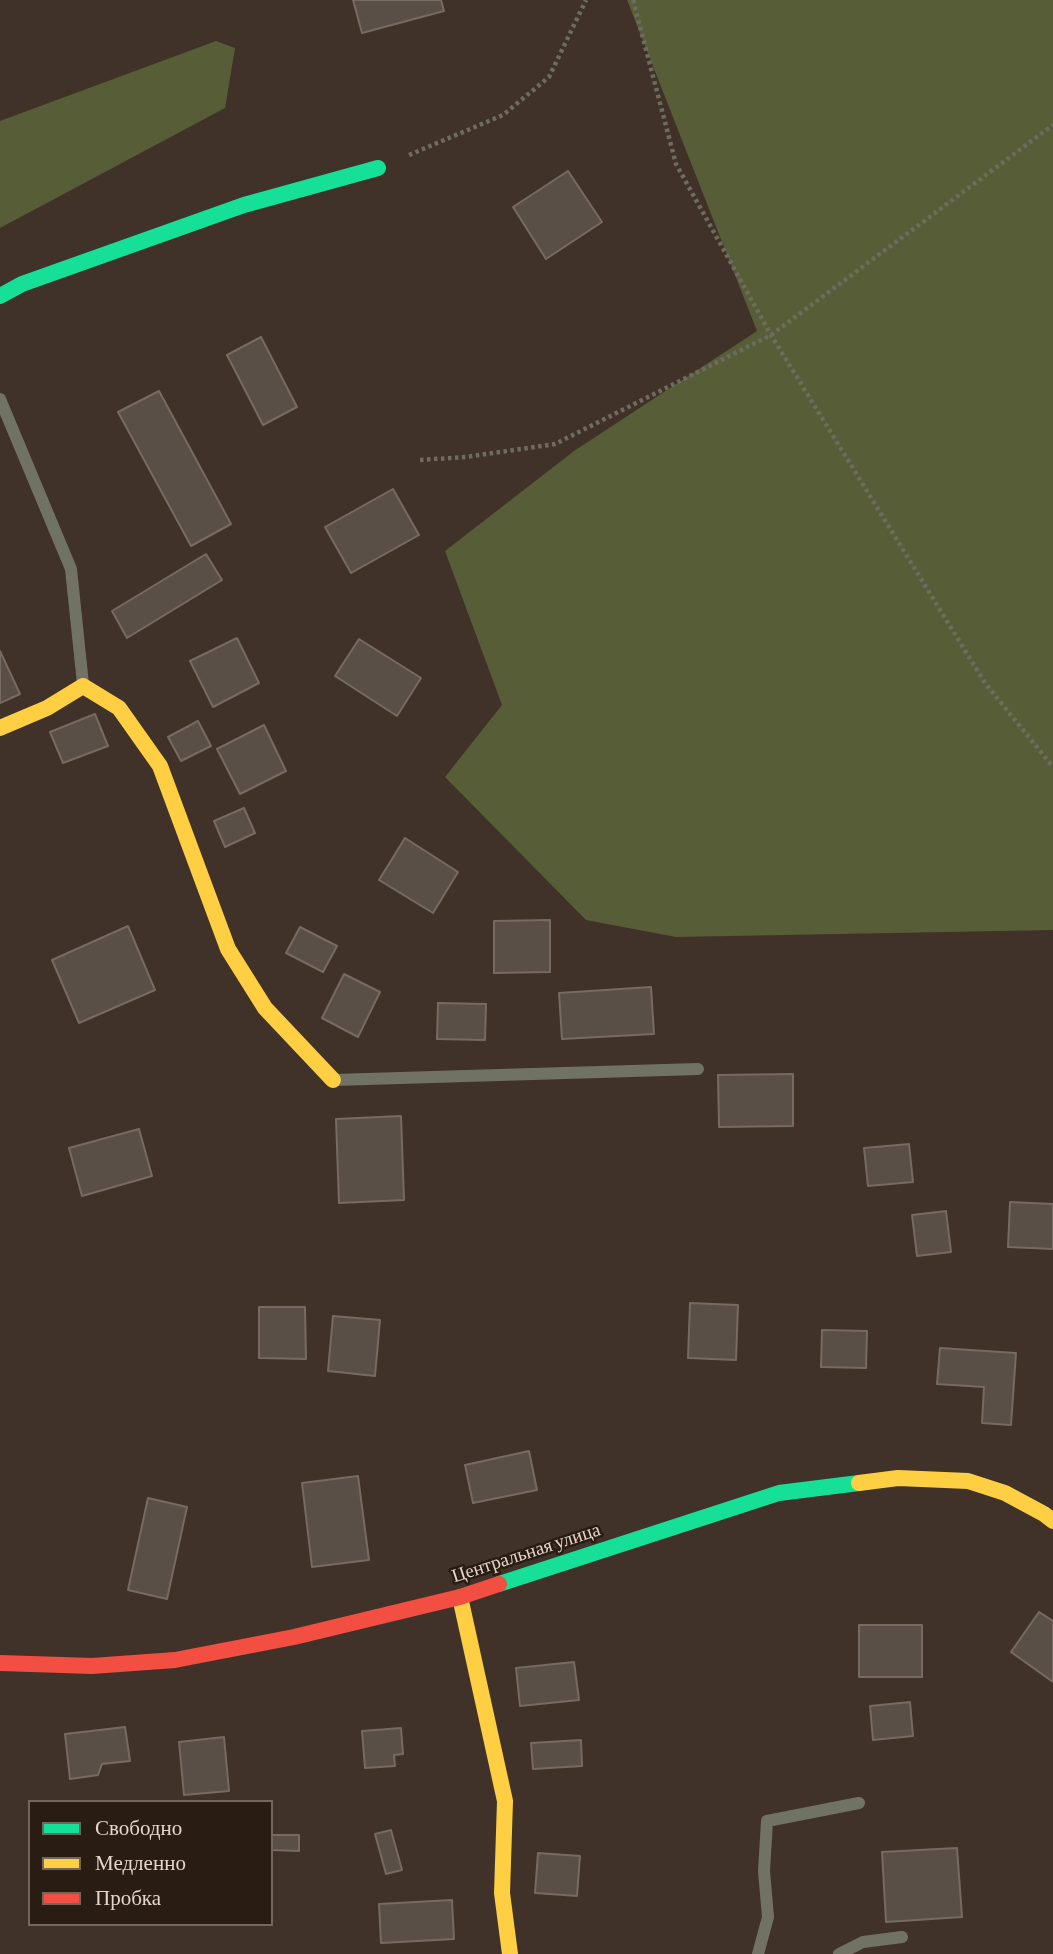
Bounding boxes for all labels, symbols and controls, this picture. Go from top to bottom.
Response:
street label: Центральная улица [449,1518,603,1588]
legend [28,1800,273,1926]
text: Свободно [95,1816,182,1840]
text: Медленно [95,1851,186,1875]
text: Пробка [95,1886,161,1910]

